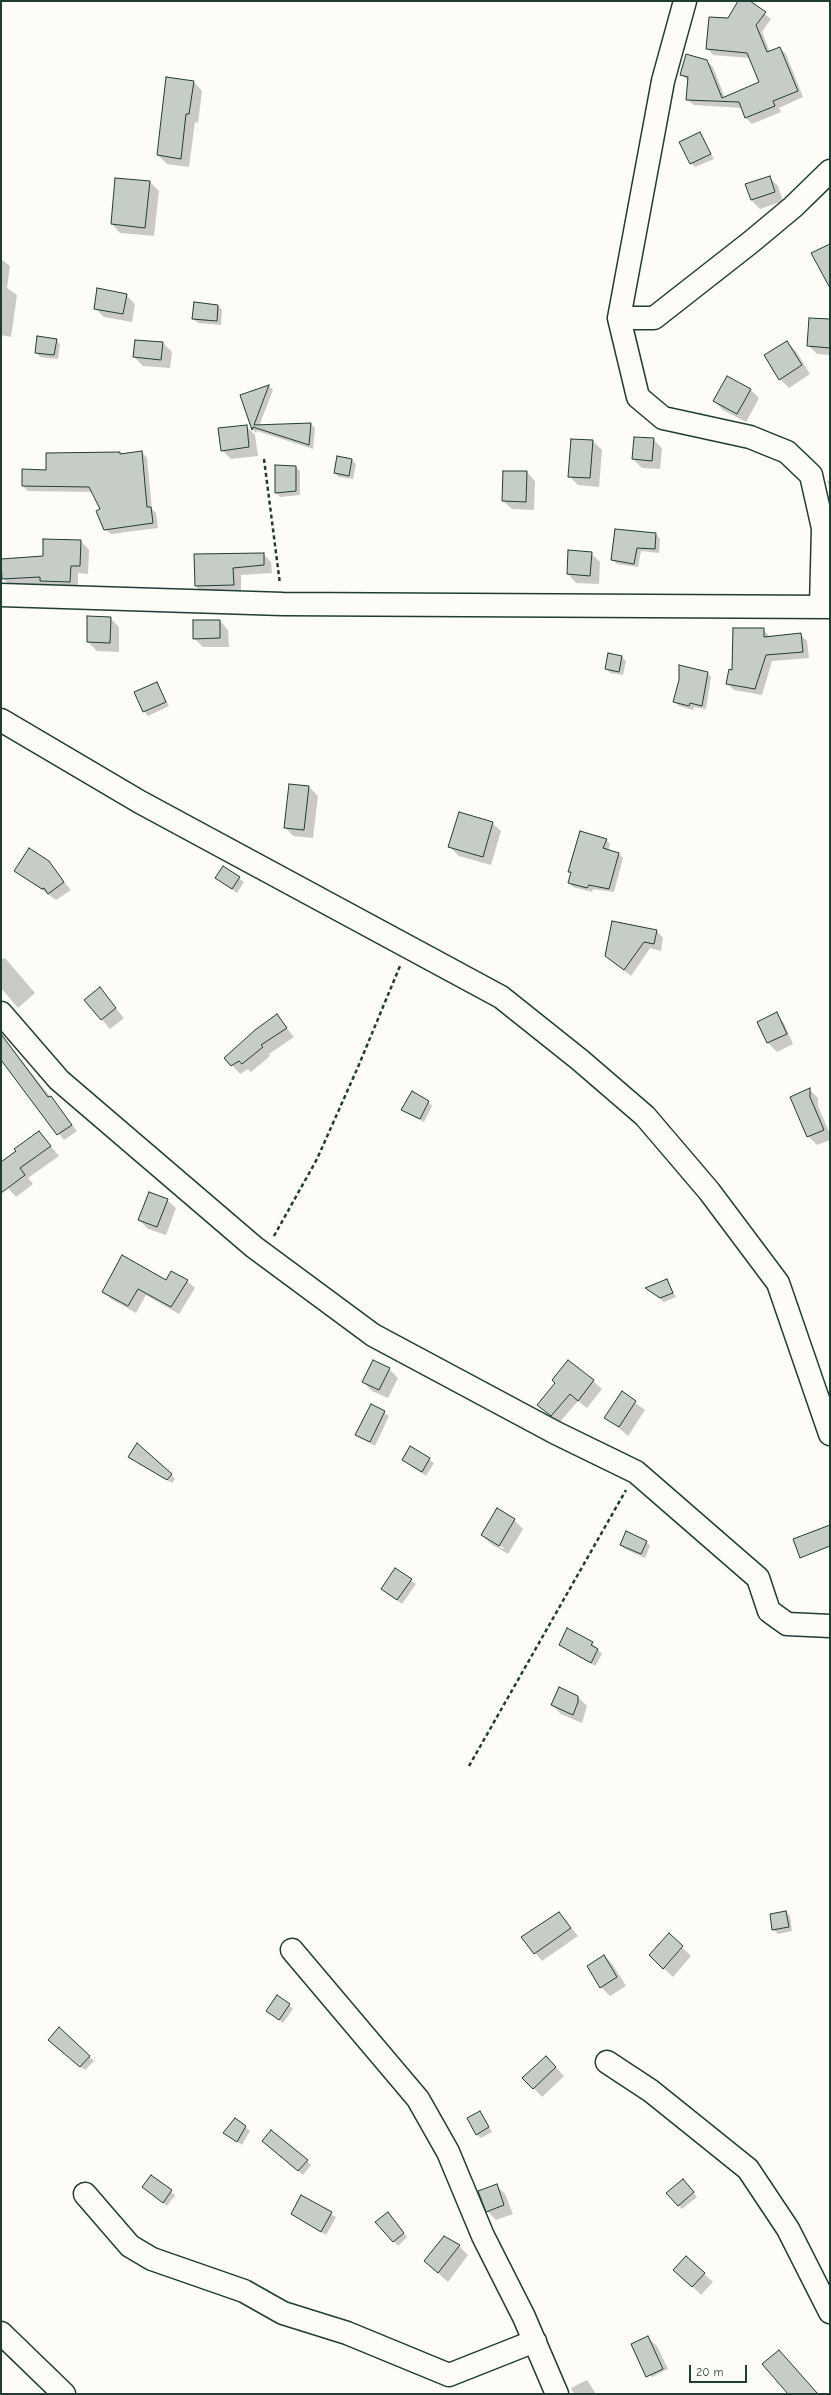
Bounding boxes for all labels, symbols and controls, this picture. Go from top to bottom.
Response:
scale bar [691,2357,749,2383]
text: 20 m [696,2365,724,2379]

